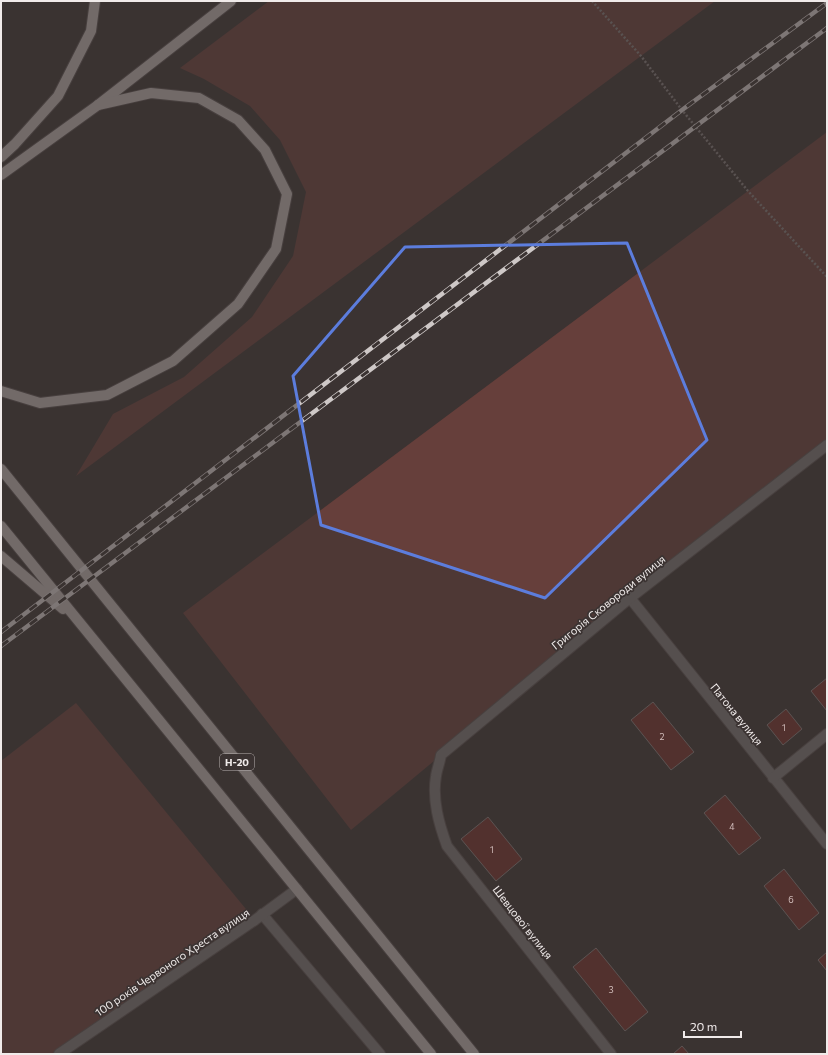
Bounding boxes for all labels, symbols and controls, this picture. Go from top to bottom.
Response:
street label: Григорія Сковороди вулиця [549,552,667,652]
street label: Патона вулиця [708,681,766,747]
house number: 1 [782,722,786,733]
house number: 2 [660,731,665,742]
road number: Н-20 [220,754,254,770]
house number: 4 [729,821,735,832]
house number: 1 [490,844,494,855]
street label: Шевцової вулиця [490,883,556,961]
house number: 6 [788,894,794,905]
street label: 100 років Червоного Хреста вулиця [92,905,252,1019]
house number: 3 [608,984,614,995]
scale bar [684,1013,741,1039]
text: 20 m [690,1019,717,1033]

